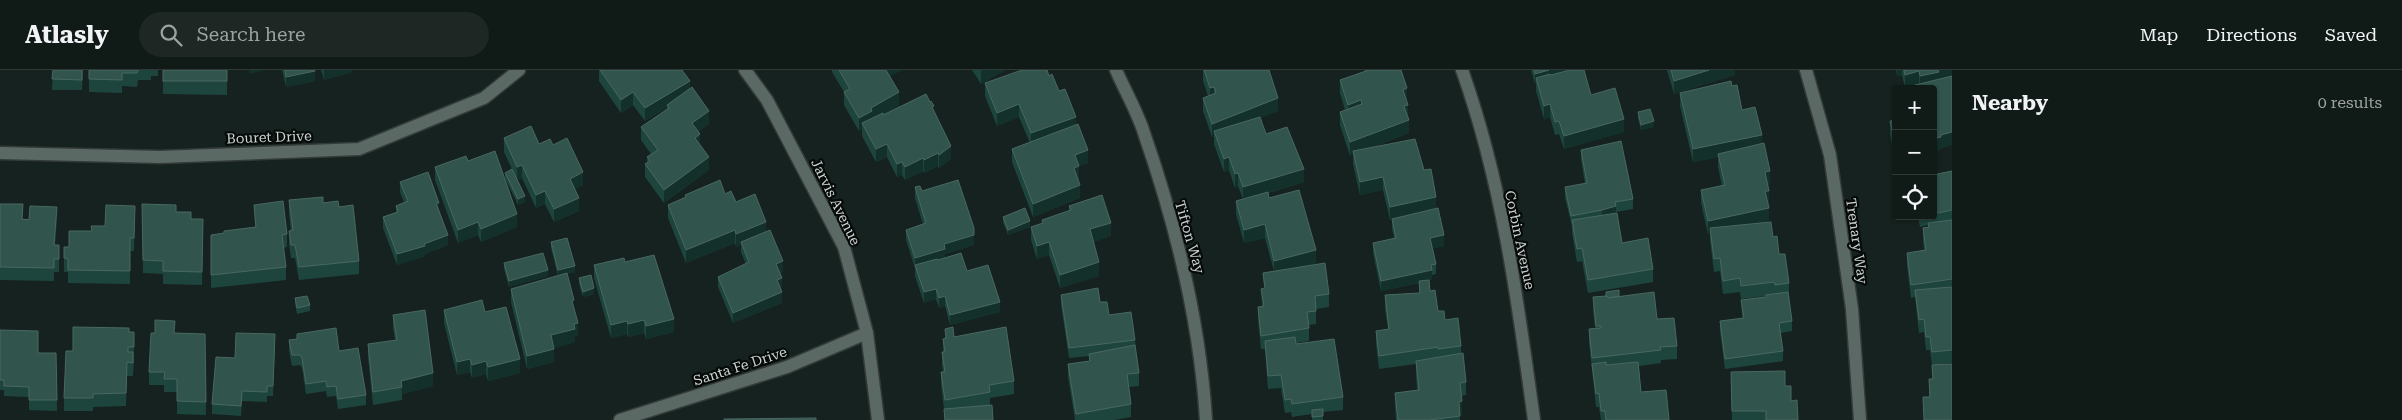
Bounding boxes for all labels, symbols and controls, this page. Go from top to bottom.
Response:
search box [139,12,489,57]
text: Atlasly [25,21,109,49]
icon: search [157,21,185,49]
text: Search here [197,23,306,46]
text: Map [2140,24,2178,45]
text: Directions [2206,24,2297,45]
text: Saved [2325,24,2377,45]
map controls [1892,85,1937,220]
button: + [1892,85,1937,130]
text: Nearby [1972,91,2048,115]
text: 0 results [2318,93,2382,112]
street label: Bouret Drive [226,128,312,146]
button: − [1892,130,1937,175]
street label: Jarvis Avenue [808,156,864,248]
button: locate [1892,175,1937,220]
street label: Corbin Avenue [1502,189,1538,291]
street label: Trenary Way [1843,197,1871,285]
street label: Tifton Way [1172,199,1208,276]
street label: Santa Fe Drive [691,343,789,389]

